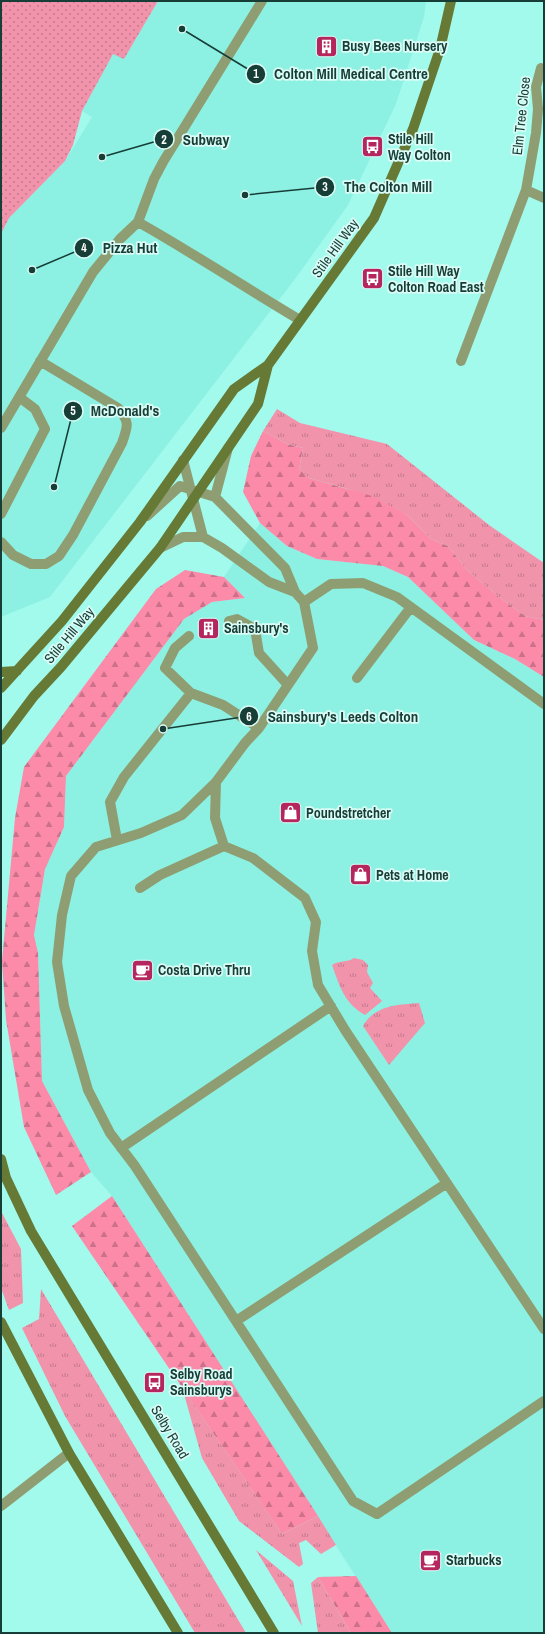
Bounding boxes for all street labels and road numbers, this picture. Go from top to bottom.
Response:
street label: Elm Tree Close [508,76,534,156]
street label: Stile Hill Way [308,215,363,281]
street label: Stile Hill Way [40,603,98,667]
street label: Selby Road [147,1402,193,1462]

